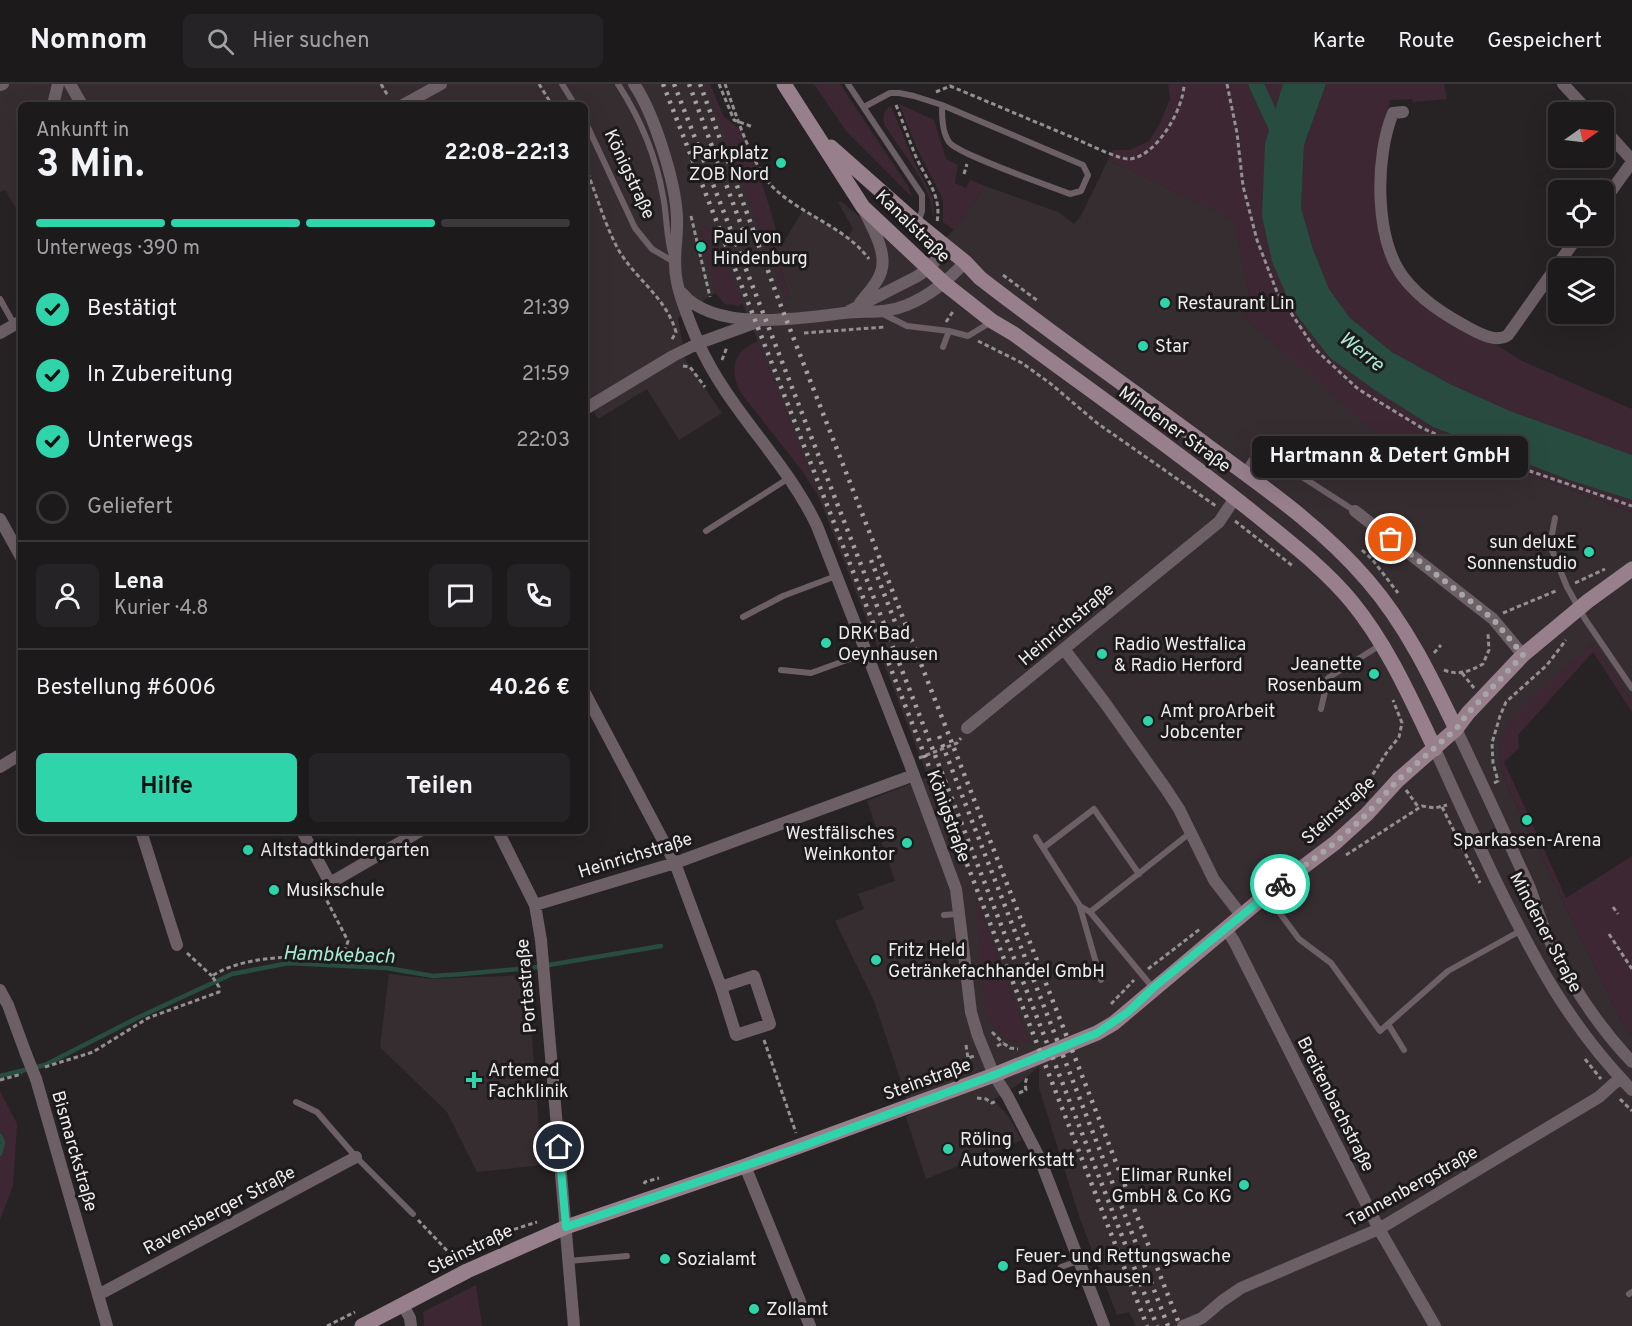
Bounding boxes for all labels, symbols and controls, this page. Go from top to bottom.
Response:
search box [183,14,603,68]
text: Nomnom [30,23,147,59]
icon: search [204,25,237,58]
text: Hier suchen [252,28,370,55]
text: Karte [1313,28,1365,55]
text: Route [1398,28,1454,55]
text: Gespeichert [1487,28,1602,55]
north arrow [1548,102,1614,168]
map controls [1548,102,1614,324]
text: Ankunft in [36,118,129,144]
street label: Königstraße [598,126,659,223]
text: 22:08–22:13 [444,140,570,167]
text: 3 Min. [36,142,145,191]
place label: Parkplatz ZOB Nord [689,143,769,187]
marker: Parkplatz ZOB Nord [774,156,788,170]
button: locate [1548,180,1614,246]
street label: Kanalstraße [870,186,954,269]
place label: Paul von Hindenburg [713,227,808,271]
text: Unterwegs · 390 m [36,236,200,262]
marker: Paul von Hindenburg [694,240,708,254]
button: layers [1548,258,1614,324]
icon: check [36,293,69,326]
place label: Restaurant Lin [1177,293,1295,316]
text: Bestätigt [87,296,177,323]
text: 21:39 [522,296,570,322]
marker: Restaurant Lin [1158,296,1172,310]
water label: Werre [1333,327,1389,379]
place label: Star [1155,336,1189,359]
marker: Star [1136,339,1150,353]
icon: check [36,359,69,392]
text: In Zubereitung [87,362,233,389]
text: 21:59 [522,362,570,388]
street label: Mindener Straße [1113,382,1235,479]
icon: check [36,425,69,458]
text: Unterwegs [87,428,193,455]
text: 22:03 [516,428,570,454]
callout: Hartmann & Detert GmbH [1253,437,1529,479]
text: Hartmann & Detert GmbH [1270,444,1510,470]
text: Geliefert [87,494,173,521]
pin [1365,513,1416,564]
icon: bag [1374,522,1407,555]
place label: sun deluxE Sonnenstudio [1466,532,1577,576]
marker: sun deluxE Sonnenstudio [1582,545,1596,559]
button: person [36,564,99,627]
button: chat [429,564,492,627]
button: phone [507,564,570,627]
text: Lena [114,569,164,596]
street label: Heinrichstraße [1014,578,1120,672]
text: Kurier · 4.8 [114,596,209,622]
place label: DRK Bad Oeynhausen [838,623,938,667]
place label: Radio Westfalica & Radio Herford [1114,634,1246,678]
marker: DRK Bad Oeynhausen [819,636,833,650]
marker: Radio Westfalica & Radio Herford [1095,647,1109,661]
place label: Jeanette Rosenbaum [1267,654,1362,698]
marker: Jeanette Rosenbaum [1367,667,1381,681]
text: Bestellung #6006 [36,675,216,702]
text: 40.26 € [490,675,570,702]
place label: Amt proArbeit Jobcenter [1160,701,1275,745]
marker: Amt proArbeit Jobcenter [1141,714,1155,728]
button: Hilfe [36,753,297,822]
button: Teilen [309,753,570,822]
street label: Königstraße [920,767,975,866]
street label: Steinstraße [1297,772,1381,850]
marker: Sparkassen-Arena [1520,813,1534,827]
place label: Westfälisches Weinkontor [786,823,895,867]
street label: Heinrichstraße [576,828,695,885]
place label: Sparkassen-Arena [1453,830,1601,853]
marker: Westfälisches Weinkontor [900,836,914,850]
place label: Altstadtkindergarten [260,840,430,863]
marker: Altstadtkindergarten [241,843,255,857]
courier [1250,854,1310,914]
icon: bike [1264,868,1297,901]
street label: Mindener Straße [1503,868,1586,997]
place label: Musikschule [286,880,385,903]
marker: Musikschule [267,883,281,897]
street label: Portastraße [512,938,543,1034]
place label: Fritz Held Getränkefachhandel GmbH [888,940,1105,984]
water label: Hambkebach [283,941,395,971]
marker: Fritz Held Getränkefachhandel GmbH [869,953,883,967]
street label: Breitenbachstraße [1291,1033,1379,1176]
street label: Steinstraße [880,1054,975,1107]
place label: Artemed Fachklinik [488,1060,569,1104]
marker: Artemed Fachklinik [465,1071,483,1089]
street label: Bismarckstraße [45,1088,102,1215]
pin [533,1121,584,1172]
place label: Röling Autowerkstatt [960,1129,1075,1173]
icon: home [542,1130,575,1163]
marker: Röling Autowerkstatt [941,1142,955,1156]
street label: Tannenbergstraße [1343,1142,1483,1233]
street label: Ravensberger Straße [140,1161,300,1261]
place label: Elimar Runkel GmbH & Co KG [1111,1165,1232,1209]
marker: Elimar Runkel GmbH & Co KG [1237,1178,1251,1192]
street label: Steinstraße [424,1220,517,1281]
place label: Feuer- und Rettungswache Bad Oeynhausen [1015,1246,1231,1290]
place label: Sozialamt [677,1249,757,1272]
marker: Sozialamt [658,1252,672,1266]
marker: Feuer- und Rettungswache Bad Oeynhausen [996,1259,1010,1273]
place label: Zollamt [766,1299,828,1322]
marker: Zollamt [747,1302,761,1316]

